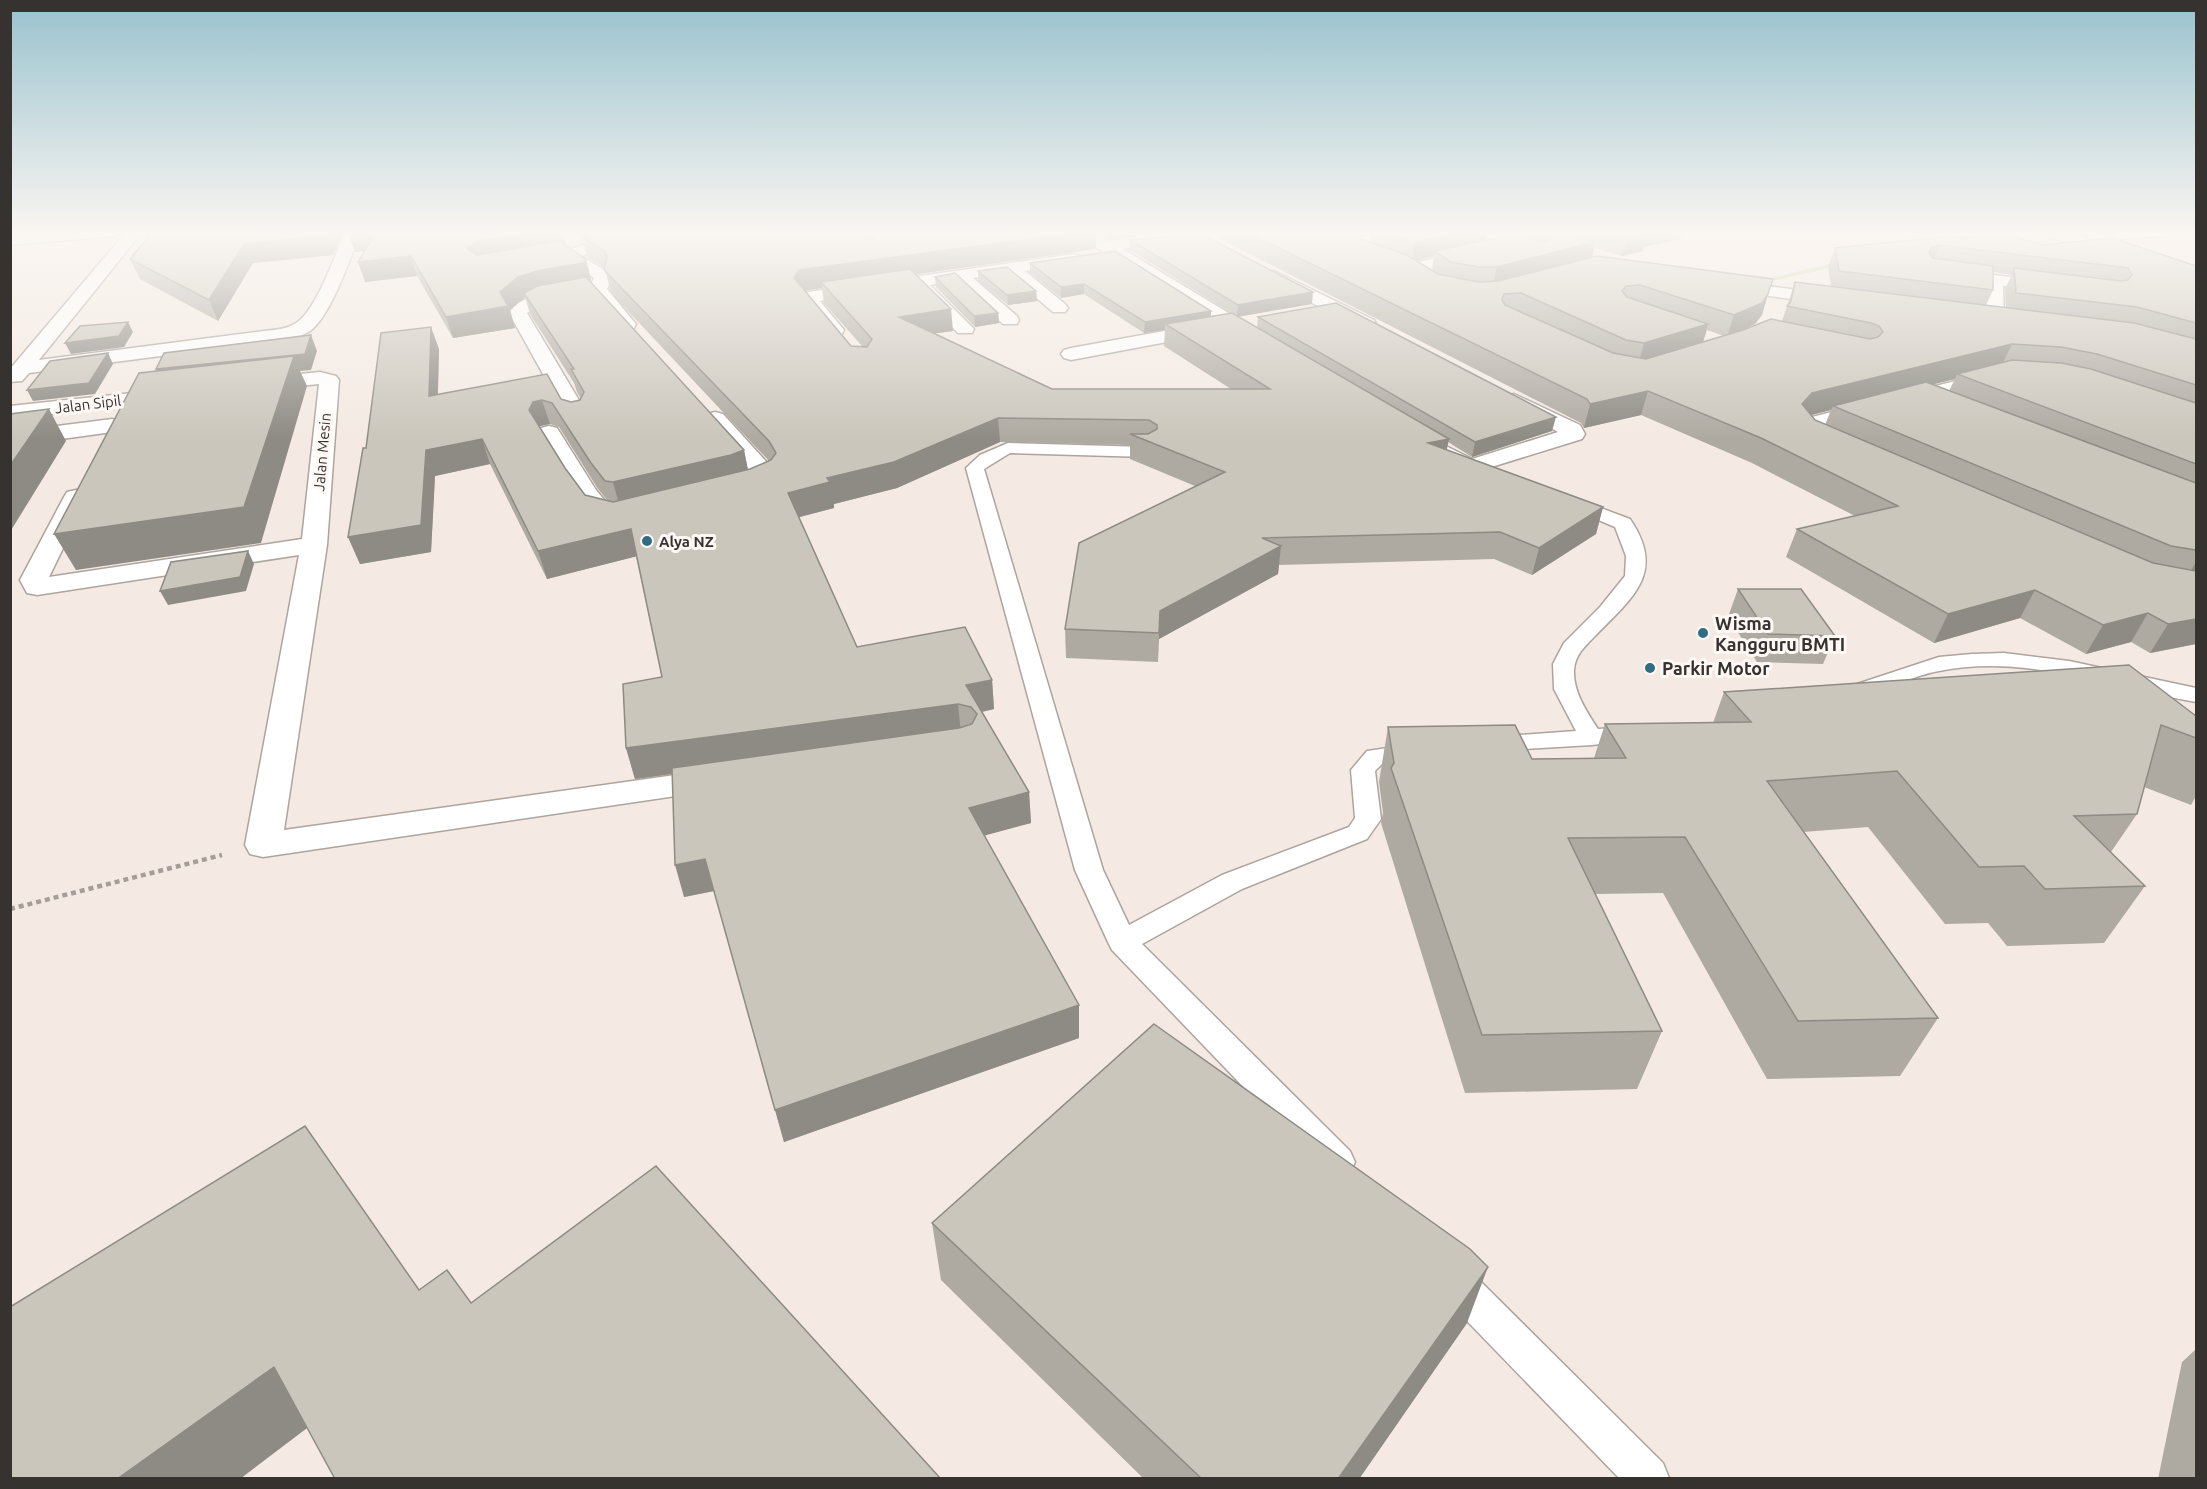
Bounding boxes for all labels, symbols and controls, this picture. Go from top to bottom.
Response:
street label: Jalan Sipil [54,391,122,416]
street label: Jalan Mesin [310,412,334,492]
place label: Alya NZ [659,533,714,550]
marker: Alya NZ [640,534,654,548]
place label: Wisma Kangguru BMTI [1715,613,1845,654]
marker: Wisma Kangguru BMTI [1696,626,1710,640]
place label: Parkir Motor [1662,658,1770,678]
marker: Parkir Motor [1643,661,1657,675]

